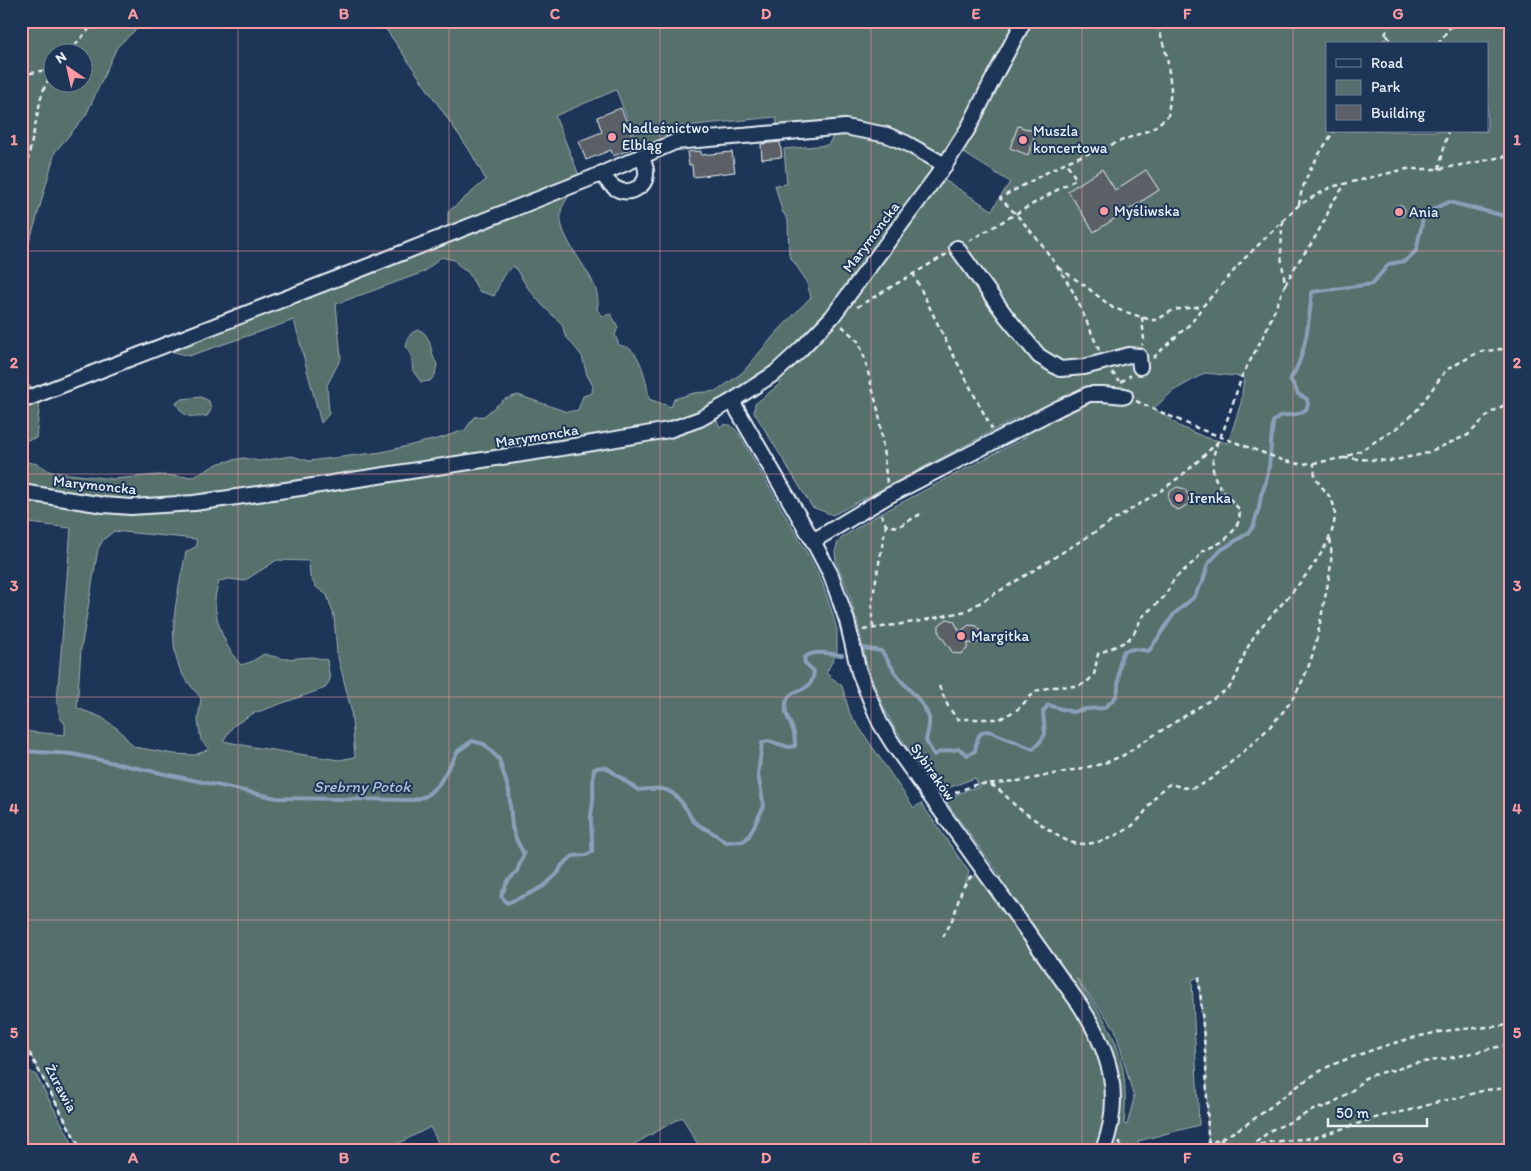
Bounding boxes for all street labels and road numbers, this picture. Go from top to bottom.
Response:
street label: Marymoncka [839,198,903,276]
street label: Marymoncka [494,421,580,451]
street label: Marymoncka [52,472,138,498]
street label: Sybiraków [907,740,959,804]
street label: Żurawia [41,1061,81,1115]

